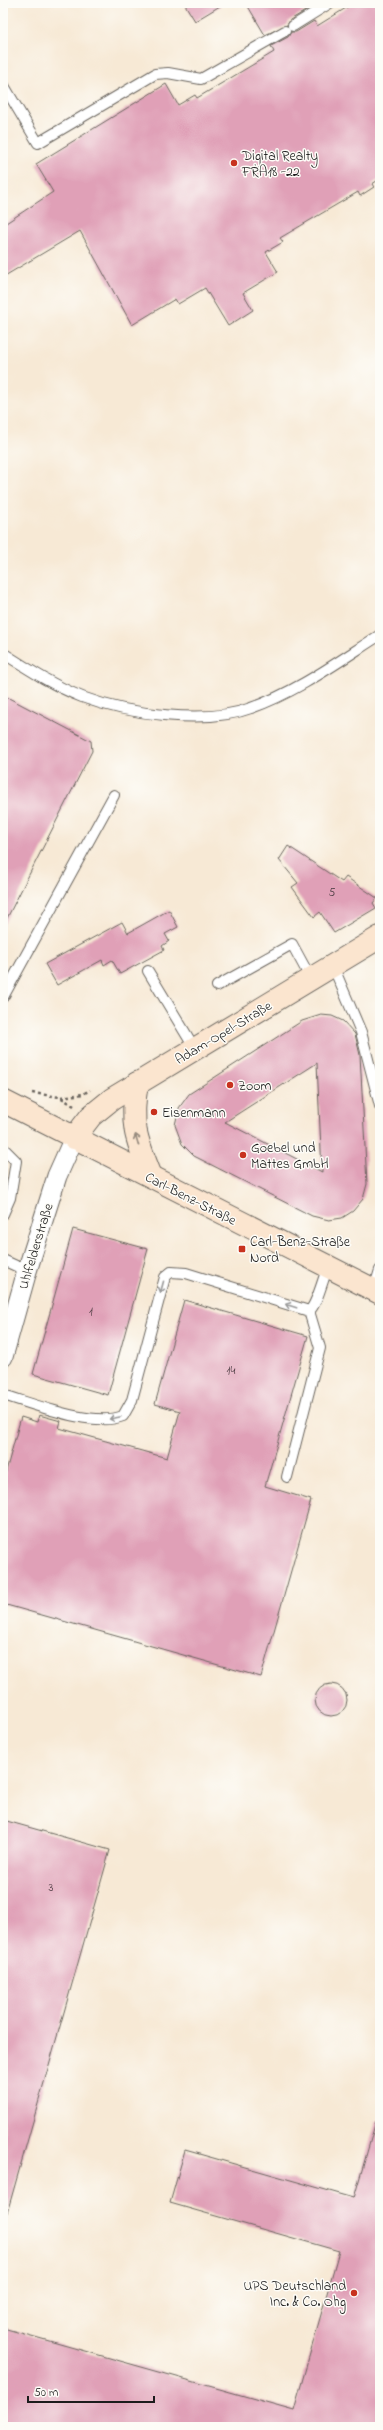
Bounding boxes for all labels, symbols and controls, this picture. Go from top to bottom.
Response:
place label: Digital Realty FRA18 -22 [241,146,318,183]
marker: Digital Realty FRA18 -22 [229,158,239,168]
house number: 5 [329,884,336,902]
street label: Adam-Opel-Straße [171,996,277,1071]
place label: Zoom [238,1076,272,1097]
marker: Zoom [225,1080,235,1090]
place label: Eisenmann [162,1103,226,1124]
marker: Eisenmann [149,1107,159,1117]
one-way arrow [133,1134,140,1147]
place label: Goebel und Mattes GmbH [251,1138,329,1175]
marker: Goebel und Mattes GmbH [238,1150,248,1160]
street label: Carl-Benz-Straße [141,1167,240,1232]
street label: Uhlfelderstraße [13,1200,60,1292]
place label: Carl-Benz-Straße Nord [250,1232,351,1269]
marker: Carl-Benz-Straße Nord [237,1244,247,1254]
one-way arrow [158,1281,165,1294]
one-way arrow [285,1302,297,1310]
house number: 1 [89,1303,93,1321]
house number: 14 [227,1362,235,1380]
one-way arrow [109,1415,122,1423]
house number: 3 [49,1879,54,1897]
place label: UPS Deutschland Inc. & Co. Ohg [244,2276,346,2314]
marker: UPS Deutschland Inc. & Co. Ohg [349,2288,359,2298]
scale bar [28,2378,154,2404]
text: 50 m [34,2384,58,2402]

